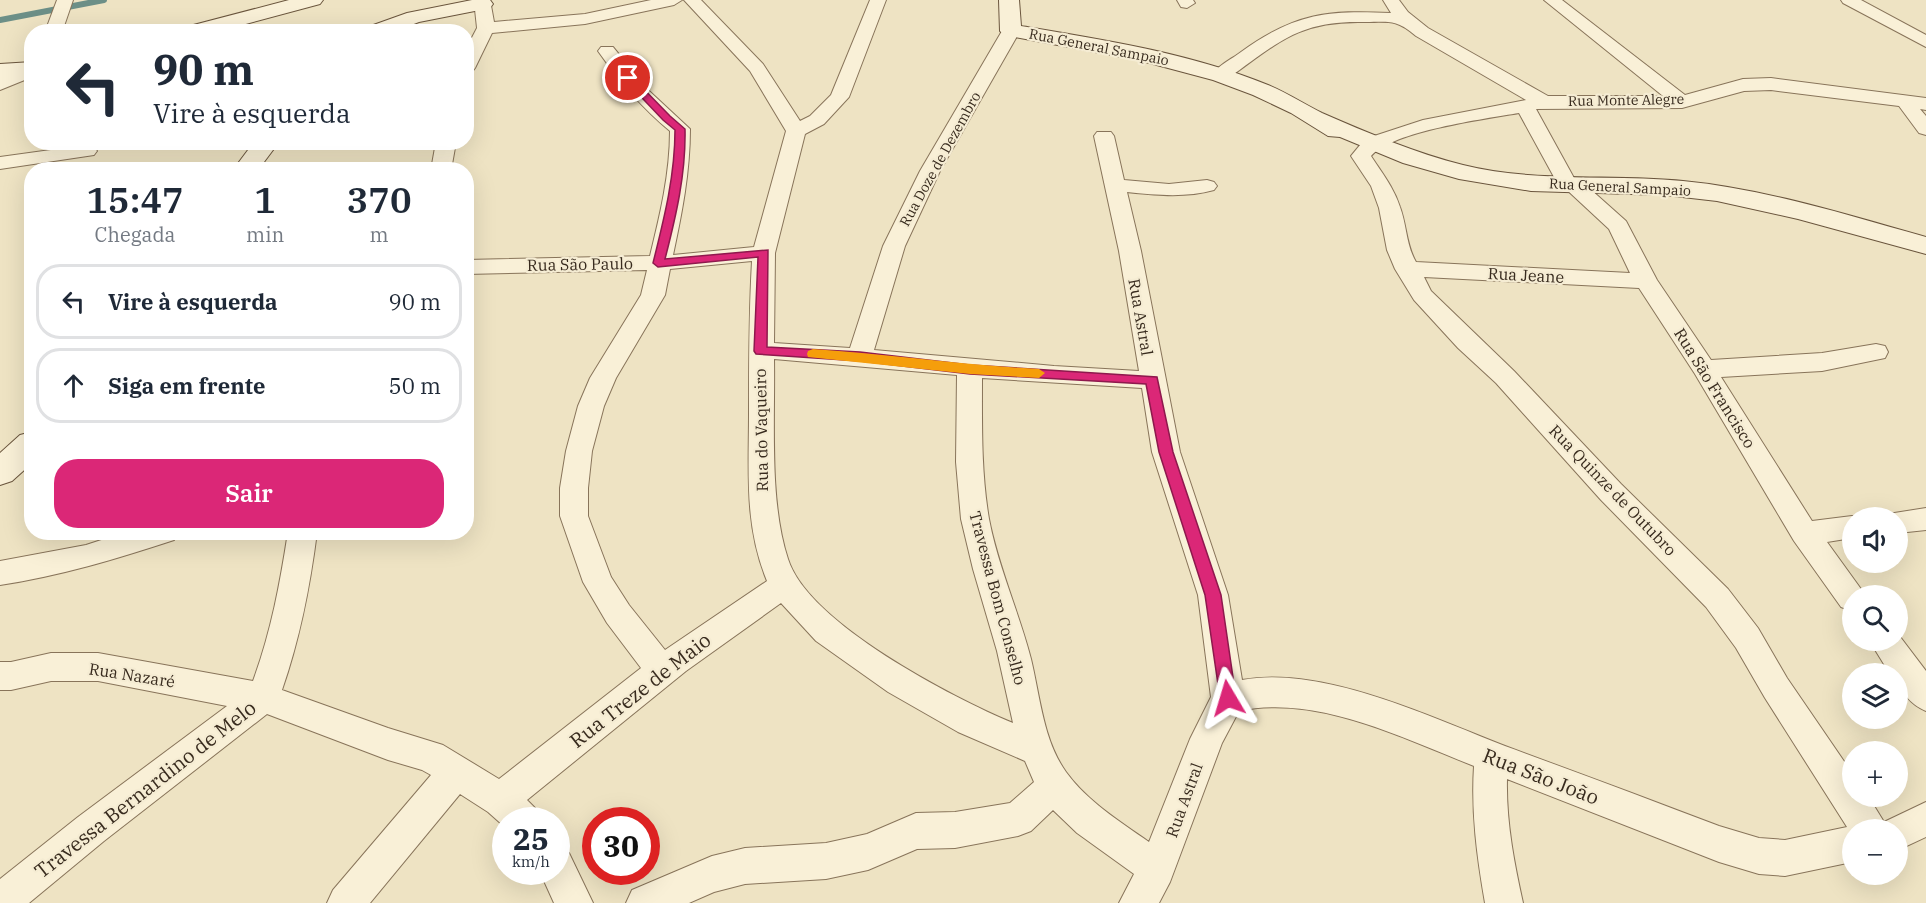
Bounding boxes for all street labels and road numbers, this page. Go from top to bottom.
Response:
street label: Rua General Sampaio [1028,25,1171,69]
street label: Rua Doze de Dezembro [895,88,985,229]
street label: Rua Monte Alegre [1568,90,1684,110]
street label: Rua General Sampaio [1549,174,1692,200]
street label: Rua São Paulo [527,253,633,275]
street label: Rua Jeane [1487,263,1565,287]
street label: Rua Astral [1124,277,1158,357]
street label: Rua São Francisco [1670,324,1760,452]
street label: Rua do Vaqueiro [750,368,772,492]
street label: Rua Quinze de Outubro [1545,420,1681,560]
street label: Travessa Bom Conselho [965,509,1031,687]
street label: Rua Treze de Maio [564,626,716,754]
street label: Rua Nazaré [88,658,176,692]
street label: Travessa Bernardino de Melo [29,694,261,884]
street label: Rua São João [1479,741,1603,811]
street label: Rua Astral [1161,760,1207,840]

